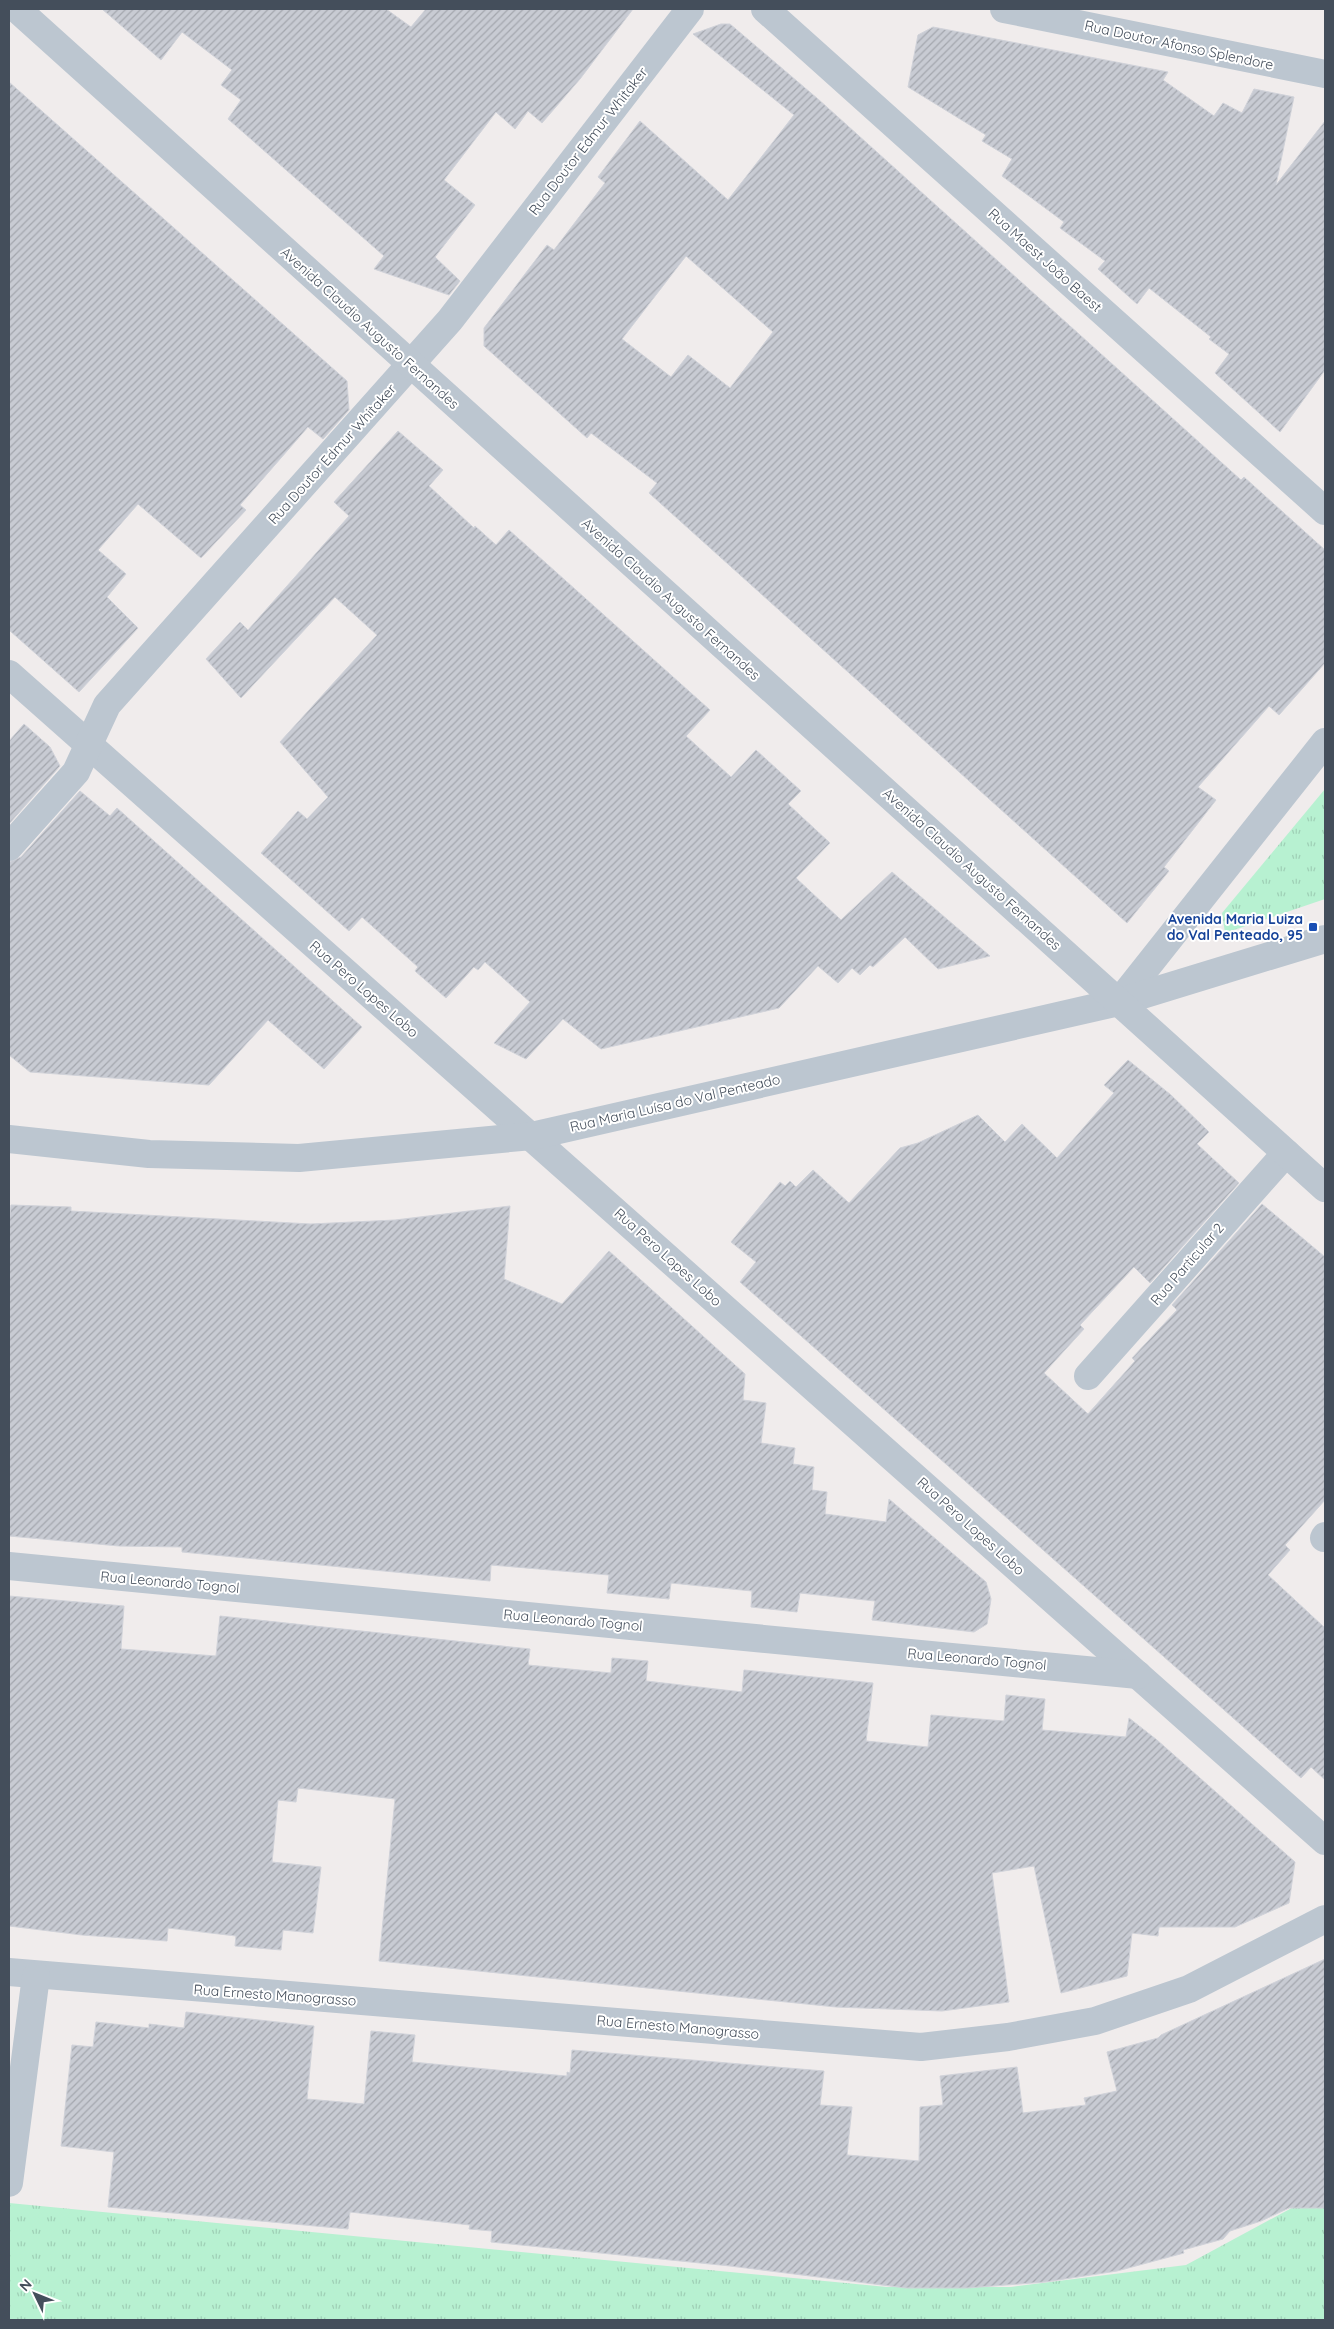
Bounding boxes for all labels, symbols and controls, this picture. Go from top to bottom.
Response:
street label: Rua Doutor Afonso Splendore [1083,16,1275,74]
street label: Rua Doutor Edmur Whitaker [525,63,652,219]
street label: Rua Maest João Baest [984,204,1106,316]
street label: Avenida Claudio Augusto Fernandes [277,243,463,413]
street label: Rua Doutor Edmur Whitaker [264,380,400,528]
street label: Avenida Claudio Augusto Fernandes [578,514,764,684]
street label: Avenida Claudio Augusto Fernandes [879,784,1065,954]
place label: Avenida Maria Luiza do Val Penteado, 95 [1167,910,1303,944]
marker: Avenida Maria Luiza do Val Penteado, 95 [1307,921,1319,933]
street label: Rua Pero Lopes Lobo [306,937,422,1041]
street label: Rua Maria Luísa do Val Penteado [568,1070,782,1136]
street label: Rua Pero Lopes Lobo [611,1204,725,1310]
street label: Rua Particular 2 [1146,1219,1228,1309]
street label: Rua Pero Lopes Lobo [914,1473,1028,1579]
street label: Rua Leonardo Tognol [100,1567,240,1597]
street label: Rua Leonardo Tognol [503,1605,643,1635]
street label: Rua Leonardo Tognol [907,1644,1047,1674]
street label: Rua Ernesto Manograsso [193,1980,357,2010]
street label: Rua Ernesto Manograsso [596,2011,760,2043]
north arrow [10,2269,60,2319]
text: N [15,2275,36,2295]

